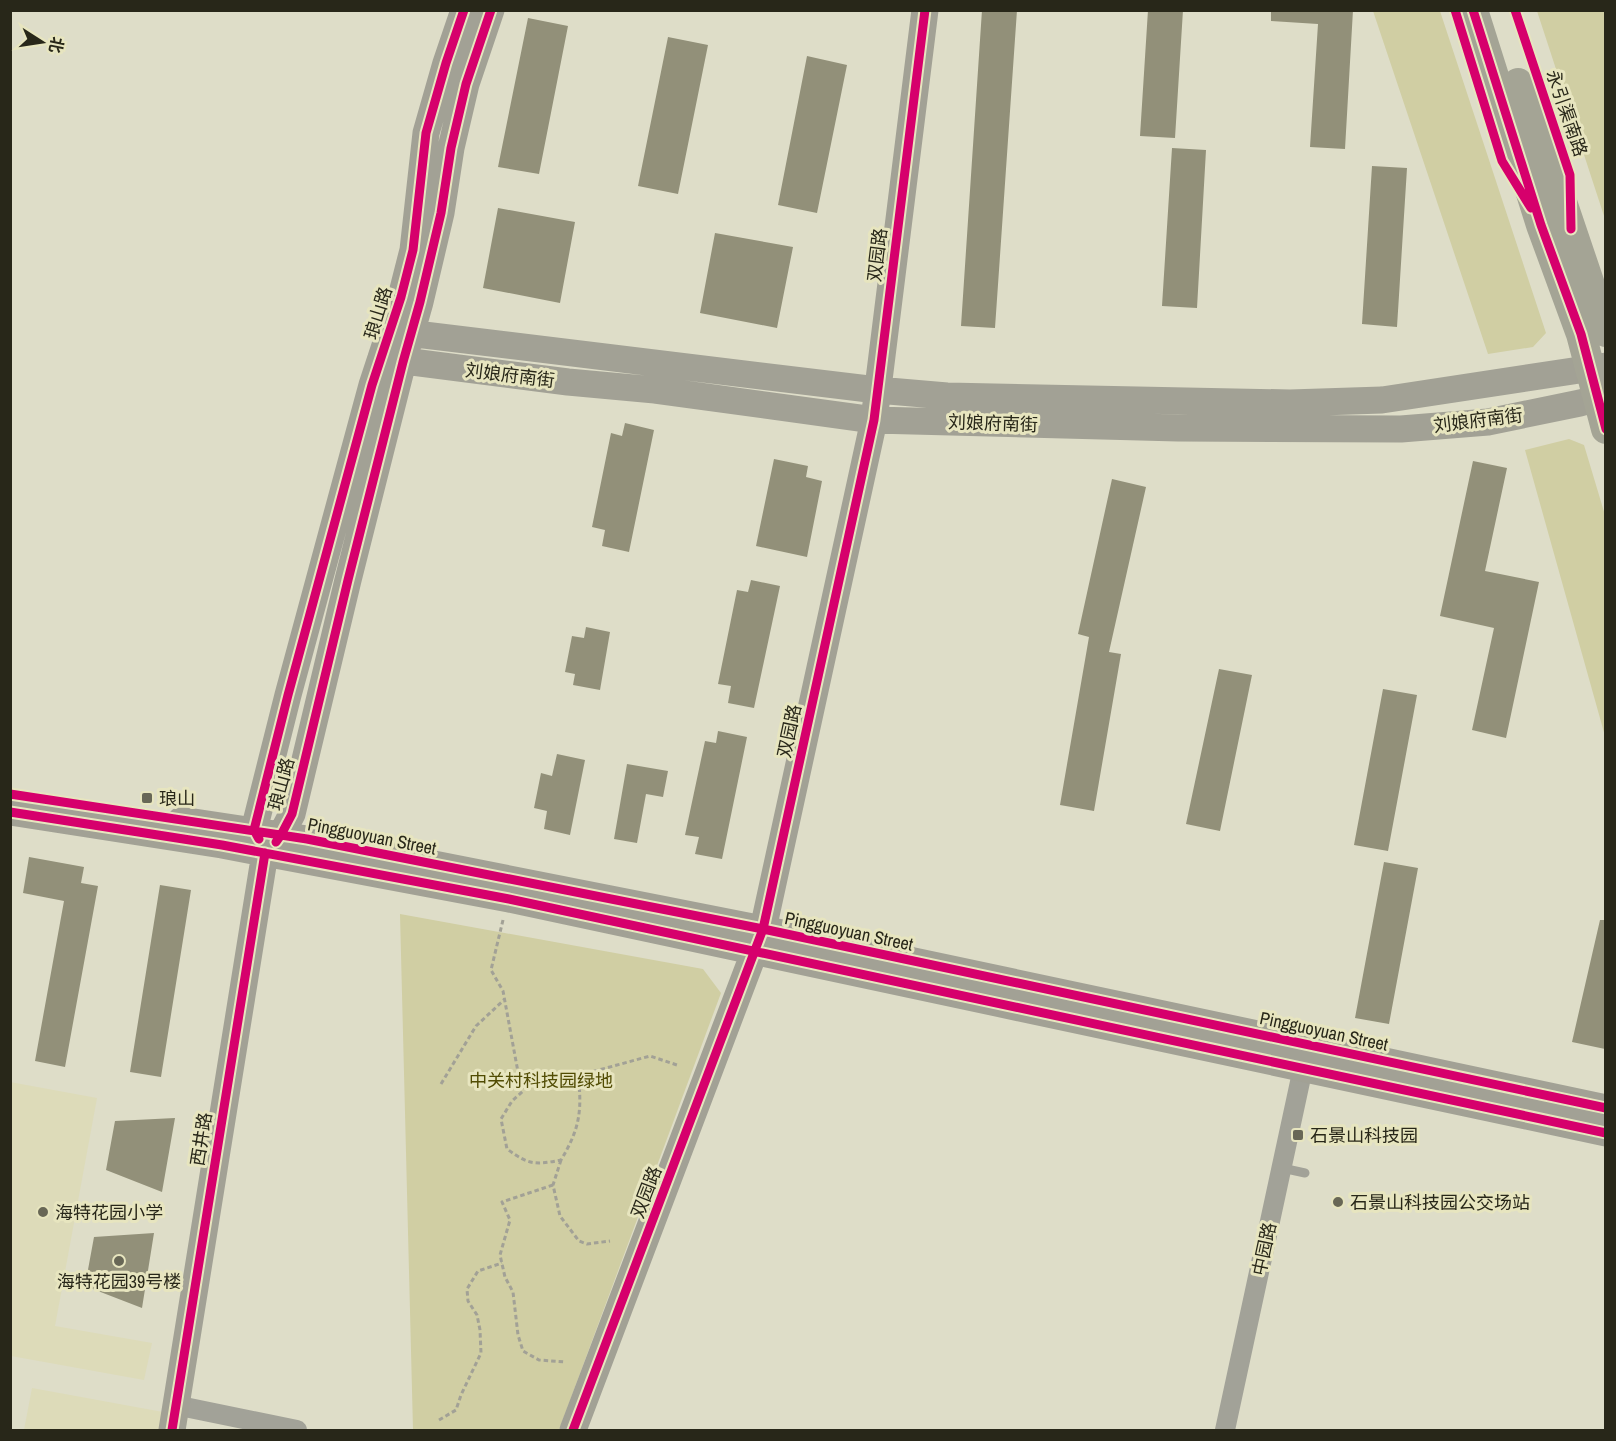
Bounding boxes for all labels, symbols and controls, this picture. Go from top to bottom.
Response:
north arrow [12,12,72,72]
text: 北 [44,35,69,55]
street label: 永引渠南路 [1541,66,1593,160]
street label: 双园路 [861,227,893,283]
street label: 琅山路 [358,284,398,342]
street label: 刘娘府南街 [464,357,556,393]
street label: 刘娘府南街 [1432,402,1524,438]
street label: 刘娘府南街 [948,409,1038,437]
street label: 双园路 [771,702,807,760]
street label: 琅山路 [262,755,300,813]
place label: 琅山 [159,786,195,811]
marker: 琅山 [140,791,154,805]
street label: Pingguoyuan Street [306,811,438,861]
street label: Pingguoyuan Street [783,905,915,957]
street label: Pingguoyuan Street [1258,1005,1390,1057]
park label: 中关村科技园绿地 [469,1068,613,1093]
street label: 西井路 [184,1110,218,1168]
place label: 石景山科技园 [1310,1123,1418,1148]
marker: 石景山科技园 [1291,1128,1305,1142]
street label: 双园路 [625,1162,667,1222]
place label: 石景山科技园公交场站 [1350,1190,1530,1215]
marker: 石景山科技园公交场站 [1331,1195,1345,1209]
place label: 海特花园小学 [55,1200,163,1225]
marker: 海特花园小学 [36,1205,50,1219]
street label: 中园路 [1246,1220,1282,1278]
marker: 海特花园39号楼 [112,1254,126,1268]
place label: 海特花园39号楼 [57,1269,181,1294]

